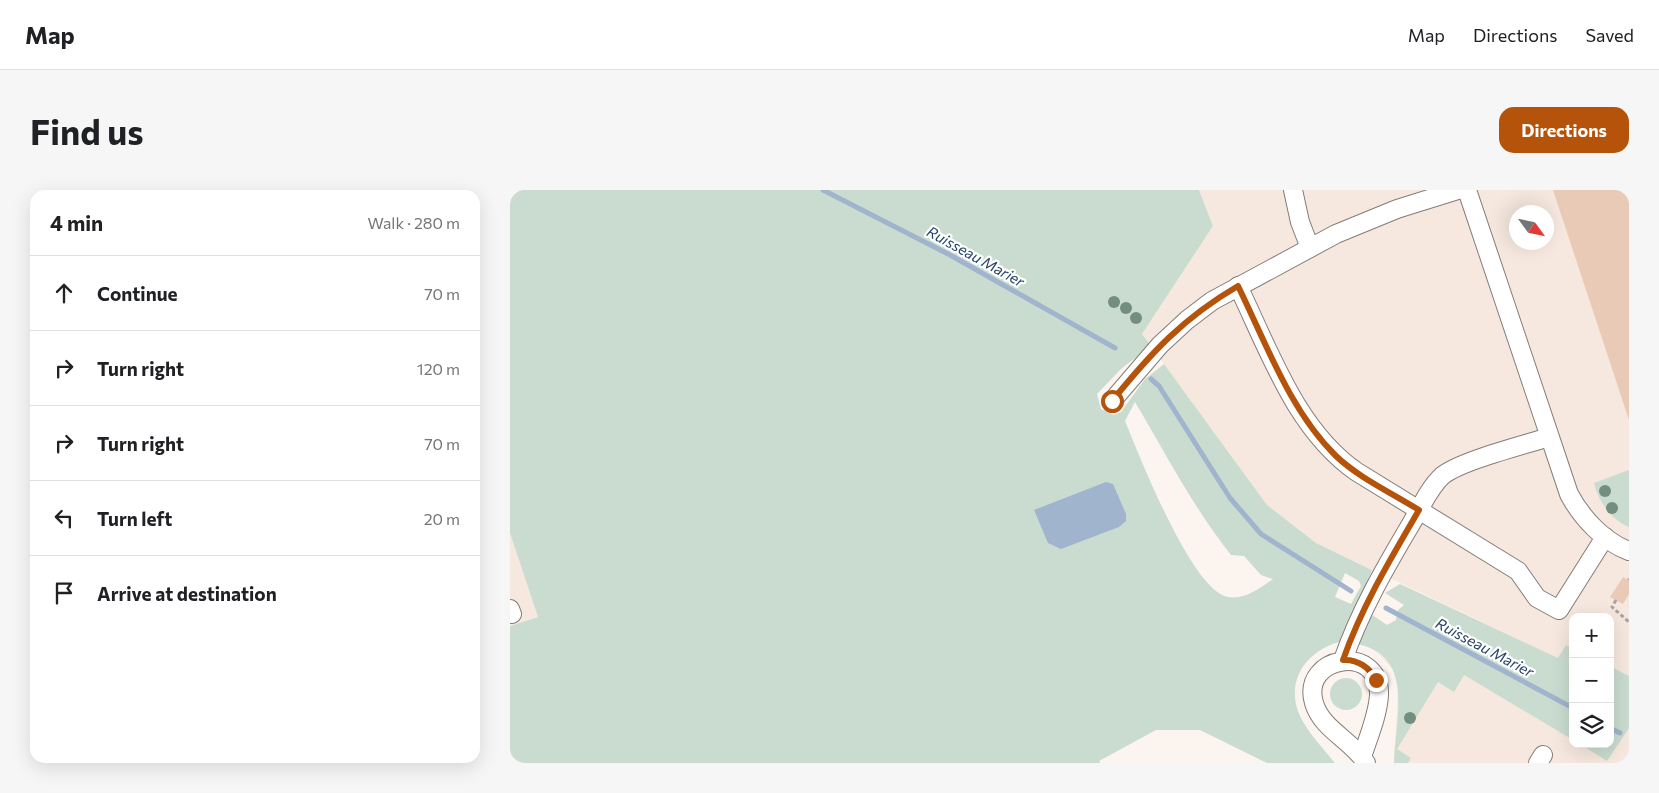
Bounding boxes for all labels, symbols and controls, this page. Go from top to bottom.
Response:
text: Map [25,20,75,49]
text: Map [1408,24,1445,46]
text: Directions [1473,24,1557,46]
text: Saved [1585,24,1634,46]
button: Directions [1499,107,1629,153]
text: Find us [30,109,144,152]
north arrow [1509,205,1554,250]
text: 4 min [50,210,103,235]
text: Walk · 280 m [368,213,460,232]
water label: Ruisseau Marier [924,222,1029,291]
icon: ahead [50,279,78,307]
text: Continue [97,282,177,305]
text: 70 m [424,284,460,303]
icon: right [50,354,78,382]
text: Turn right [97,357,184,380]
text: 120 m [417,359,460,378]
route start [1101,390,1124,413]
icon: right [50,429,78,457]
text: Turn right [97,432,184,455]
text: 70 m [424,434,460,453]
icon: left [50,504,78,532]
text: Turn left [97,507,172,530]
text: 20 m [424,509,460,528]
icon: arrive [50,579,78,607]
text: Arrive at destination [97,582,277,605]
map controls [1569,613,1614,748]
button: + [1569,613,1614,658]
water label: Ruisseau Marier [1433,614,1538,681]
button: − [1569,658,1614,703]
route end [1365,669,1388,692]
button: layers [1569,703,1614,748]

